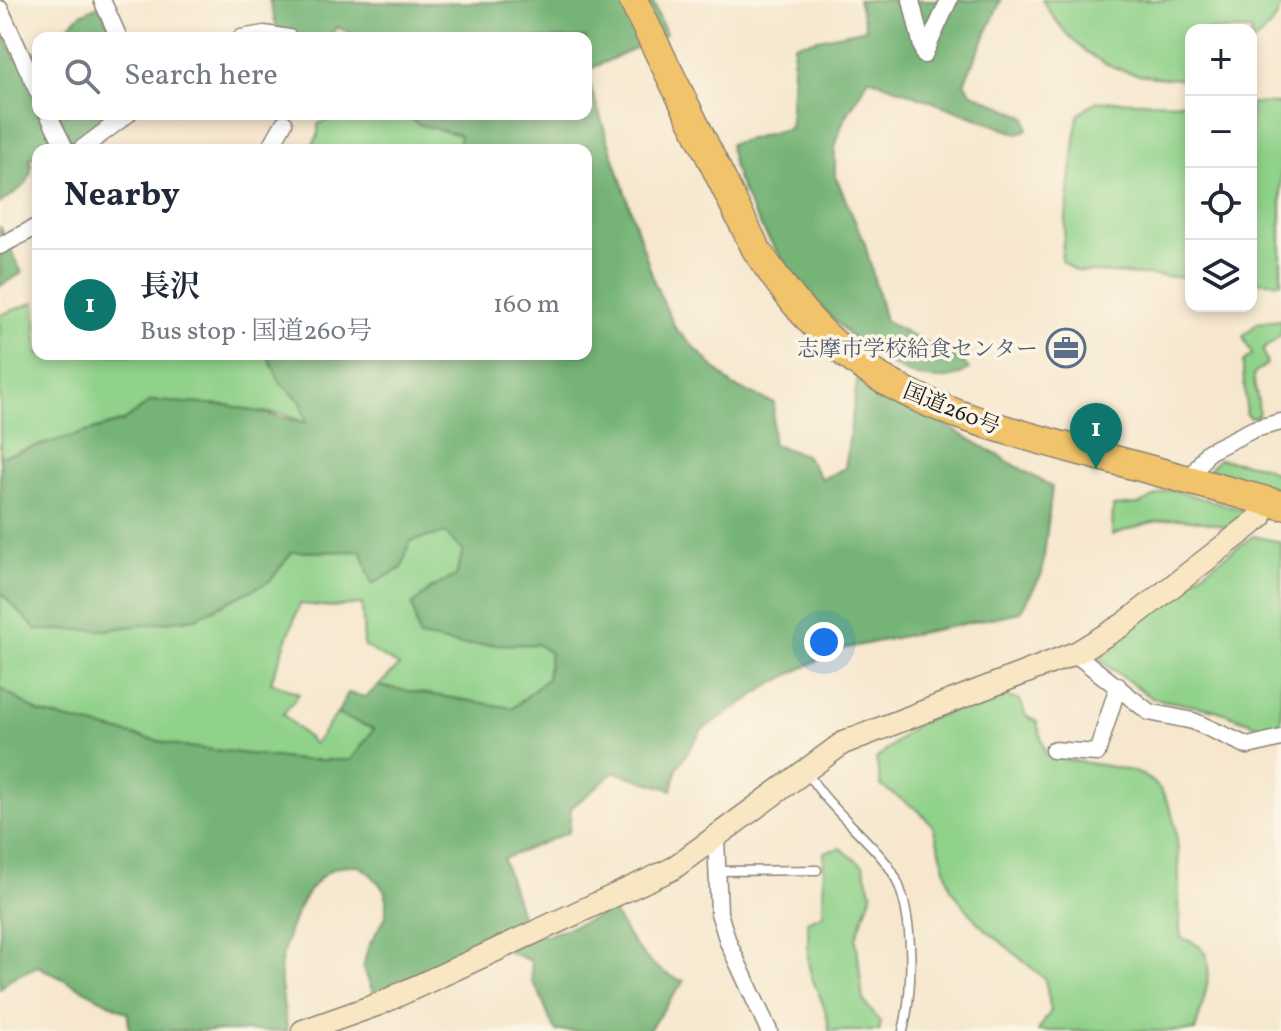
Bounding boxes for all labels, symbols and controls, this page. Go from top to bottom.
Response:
map controls [1185,24,1257,312]
button: + [1185,24,1257,96]
search box [32,32,592,120]
icon: search [60,54,104,98]
text: Search here [124,55,278,97]
button: − [1185,96,1257,168]
button: locate [1185,168,1257,240]
text: Nearby [64,173,180,220]
button: layers [1185,240,1257,312]
text: 長沢 [140,267,200,309]
text: 1 [85,287,95,323]
text: 160 m [493,287,560,323]
text: Bus stop · 国道260号 [140,314,372,350]
office icon: 志摩市学校給食センター [1045,327,1087,369]
place label: 志摩市学校給食センター [797,335,1038,366]
street label: 国道260号 [898,377,1004,444]
pin: 1 [1070,403,1122,469]
your location [804,622,844,662]

